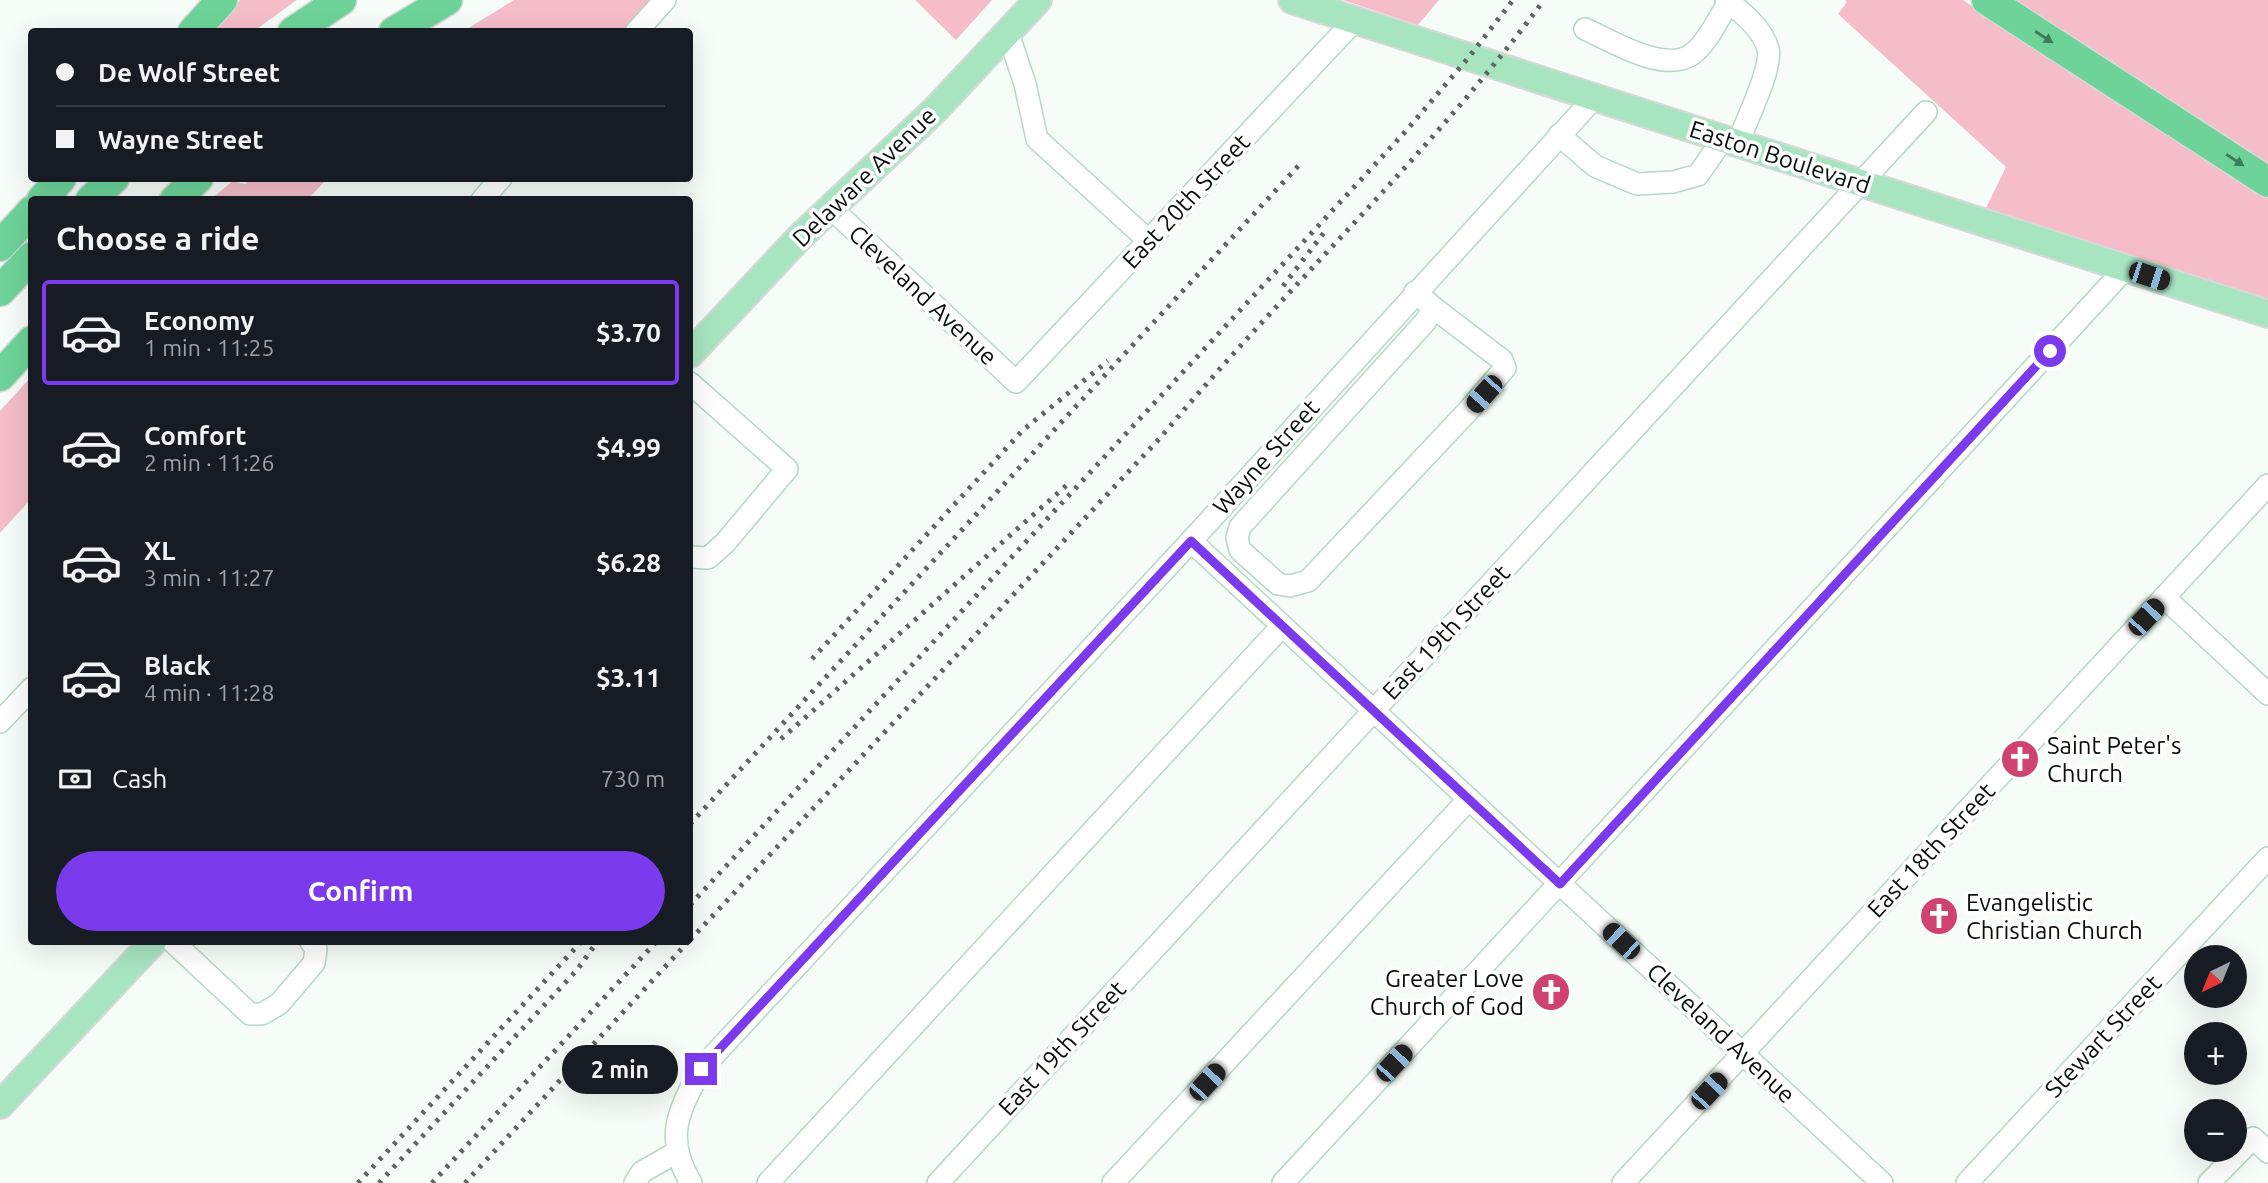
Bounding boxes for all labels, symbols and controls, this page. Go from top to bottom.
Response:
one-way arrow [2035,30,2053,44]
text: De Wolf Street [98,58,280,87]
street label: Delaware Avenue [787,102,941,252]
street label: Easton Boulevard [1686,115,1874,199]
text: Wayne Street [98,125,263,154]
street label: East 20th Street [1117,128,1256,274]
one-way arrow [2225,154,2245,167]
text: Choose a ride [56,220,259,256]
street label: Cleveland Avenue [844,220,1002,370]
car [2126,260,2173,292]
icon: car [60,301,123,364]
text: Economy [144,306,254,335]
text: $3.70 [596,318,661,347]
text: 1 min · 11:25 [144,335,275,360]
route start [2034,335,2066,367]
car [1463,371,1506,417]
street label: Wayne Street [1207,394,1325,520]
icon: car [60,416,123,479]
text: Comfort [144,421,247,450]
text: $4.99 [596,433,661,462]
text: 2 min · 11:26 [144,450,275,475]
icon: car [60,531,123,594]
text: XL [144,536,175,565]
text: $6.28 [596,548,661,577]
street label: East 19th Street [1377,559,1516,705]
text: 3 min · 11:27 [144,565,275,590]
car [2124,594,2169,640]
icon: car [60,646,123,709]
text: Black [144,651,211,680]
text: $3.11 [596,663,661,692]
text: 4 min · 11:28 [144,680,275,705]
place label: Saint Peter's Church [2047,732,2181,787]
church icon: Saint Peter's Church [1999,738,2041,780]
icon: cash [56,760,94,798]
text: Cash [112,764,167,793]
text: 730 m [601,766,665,791]
street label: East 18th Street [1862,777,2001,923]
button: Confirm [56,851,665,931]
place label: Evangelistic Christian Church [1966,889,2143,944]
church icon: Evangelistic Christian Church [1918,895,1960,937]
car [1599,919,1644,963]
north arrow [2184,945,2247,1008]
map controls [2184,945,2247,1162]
street label: Cleveland Avenue [1642,958,1800,1108]
place label: Greater Love Church of God [1370,965,1524,1020]
street label: Stewart Street [2040,969,2167,1103]
church icon: Greater Love Church of God [1530,971,1572,1013]
street label: East 19th Street [993,975,1132,1121]
button: + [2184,1022,2247,1085]
car [1372,1040,1417,1086]
callout: 2 min [561,1044,676,1094]
route end [685,1053,717,1085]
text: 2 min [591,1057,649,1082]
car [1185,1059,1230,1105]
car [1687,1068,1732,1114]
button: − [2184,1099,2247,1162]

